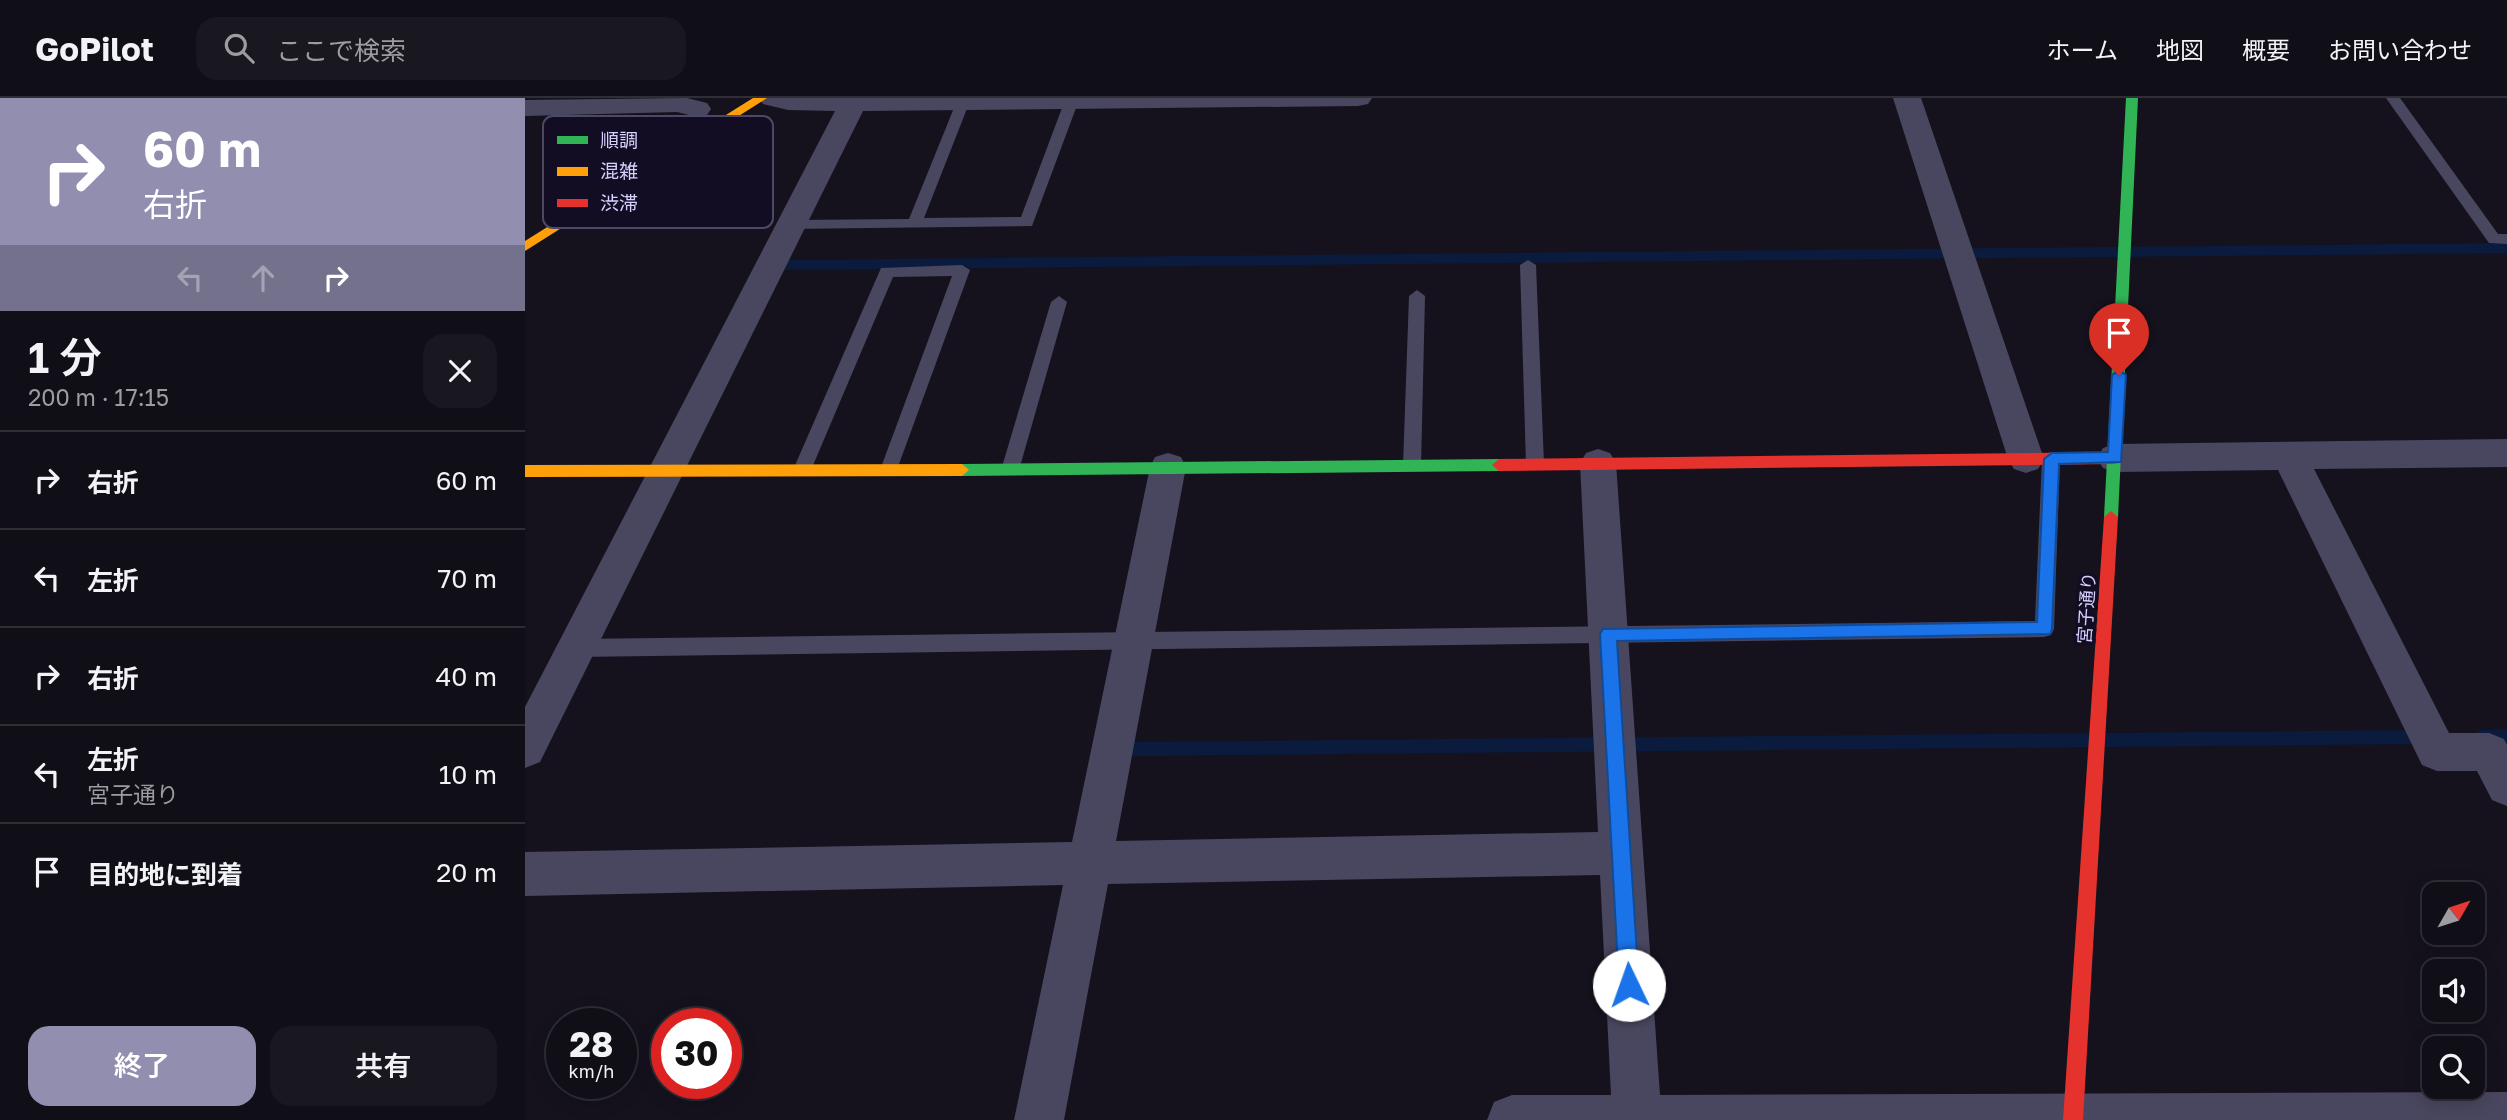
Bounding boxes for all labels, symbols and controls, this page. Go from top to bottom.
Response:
search box [196,17,686,80]
text: GoPilot [35,29,154,68]
icon: search [220,29,258,67]
text: ここで検索 [276,35,406,66]
text: ホーム [2047,35,2118,64]
text: 地図 [2156,35,2204,64]
text: 概要 [2242,35,2290,64]
text: お問い合わせ [2328,35,2472,64]
legend [543,116,773,228]
text: 60 m [143,119,261,178]
icon: right [28,126,119,217]
text: 順調 [600,128,638,151]
text: 混雑 [600,159,638,182]
text: 右折 [143,185,207,223]
text: 渋滞 [600,191,638,214]
icon: left [171,259,209,297]
icon: ahead [244,259,282,297]
icon: right [317,259,355,297]
pin [2089,303,2149,375]
icon: arrive [2100,314,2138,352]
text: 1 分 [28,332,102,382]
button: close [423,334,497,408]
text: 200 m · 17:15 [28,383,169,411]
icon: right [28,461,66,499]
text: 60 m [436,465,497,496]
text: 右折 [87,467,139,498]
icon: left [28,559,66,597]
text: 70 m [438,563,497,594]
text: 左折 [87,565,139,596]
street label: 宮子通り [2073,571,2099,645]
icon: right [28,657,66,695]
text: 40 m [436,661,497,692]
text: 右折 [87,663,139,694]
text: 左折 [87,744,139,775]
icon: left [28,755,66,793]
text: 10 m [439,759,497,790]
text: 宮子通り [87,780,179,808]
icon: arrive [28,853,66,891]
text: 20 m [436,857,497,888]
text: 目的地に到着 [87,859,243,890]
north arrow [2422,882,2485,945]
map controls [2422,882,2485,1099]
position arrow [1592,948,1666,1022]
button: sound [2422,959,2485,1022]
speed limit sign: 30 [651,1008,742,1099]
text: 28 [570,1023,613,1065]
button: 終了 [28,1026,256,1106]
button: 共有 [270,1026,497,1106]
button: search [2422,1036,2485,1099]
text: km/h [569,1060,614,1082]

